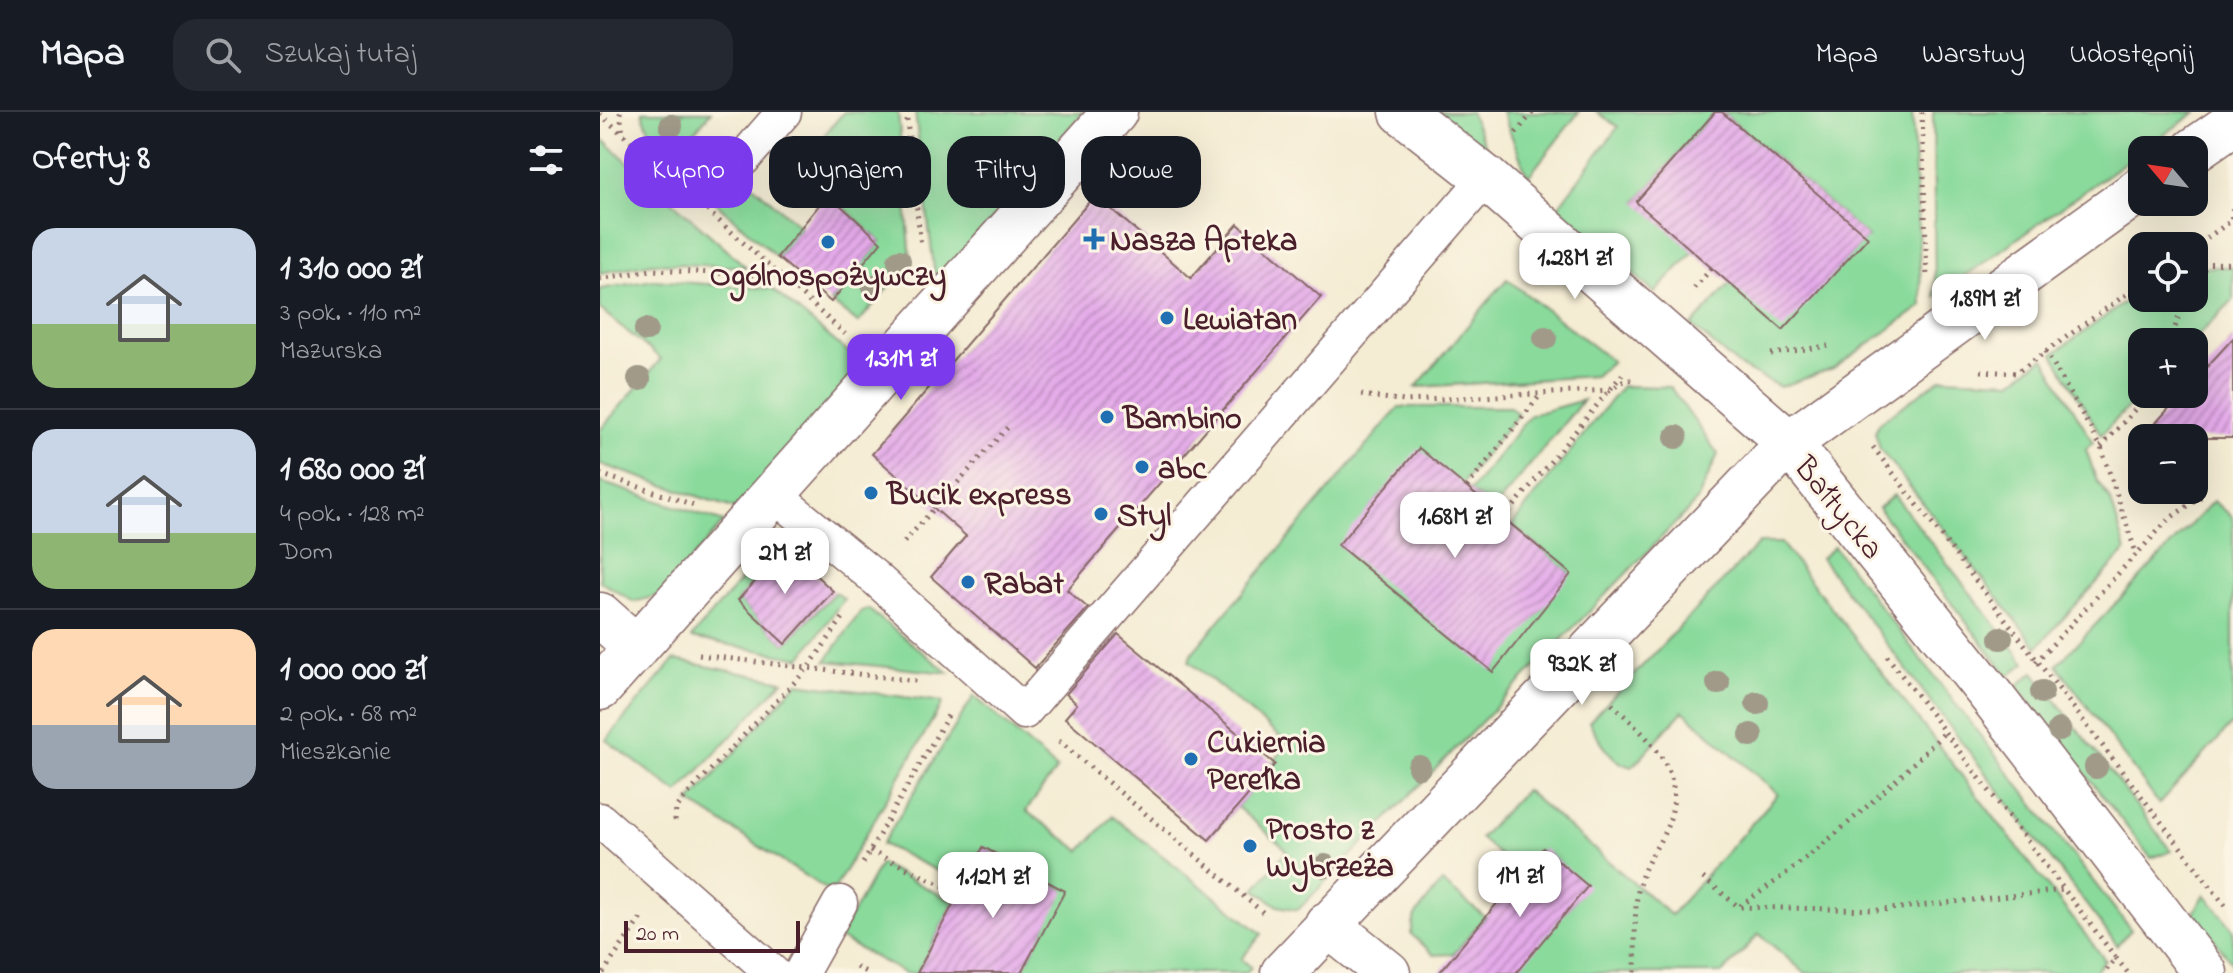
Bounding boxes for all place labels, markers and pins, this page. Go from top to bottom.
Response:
place label: Nasza Apteka [1110,219,1297,266]
marker: Nasza Apteka [1085,230,1103,248]
marker: Ogólnospożywczy [819,233,837,251]
pin: 1.28M zł [1492,233,1658,301]
place label: Ogólnospożywczy [710,254,946,302]
pin: 1.89M zł [1902,274,2068,342]
place label: Lewiatan [1183,298,1297,345]
marker: Lewiatan [1158,309,1176,327]
pin: 1.31M zł [818,334,984,402]
place label: Bambino [1121,397,1242,444]
marker: Bambino [1098,408,1116,426]
place label: abc [1158,447,1207,494]
marker: abc [1133,458,1151,476]
place label: Bucik express [885,473,1072,520]
marker: Bucik express [862,484,880,502]
pin: 1.68M zł [1372,492,1538,560]
place label: Styl [1117,494,1171,542]
marker: Styl [1092,505,1110,523]
pin: 2M zł [729,528,841,596]
place label: Rabat [984,562,1064,609]
marker: Rabat [959,573,977,591]
pin: 932K zł [1508,639,1656,707]
place label: Cukiernia Perełka [1207,721,1326,805]
marker: Cukiernia Perełka [1182,750,1200,768]
place label: Prosto z Wybrzeża [1266,808,1394,893]
marker: Prosto z Wybrzeża [1241,837,1259,855]
pin: 1M zł [1464,851,1576,919]
pin: 1.12M zł [910,852,1076,920]

